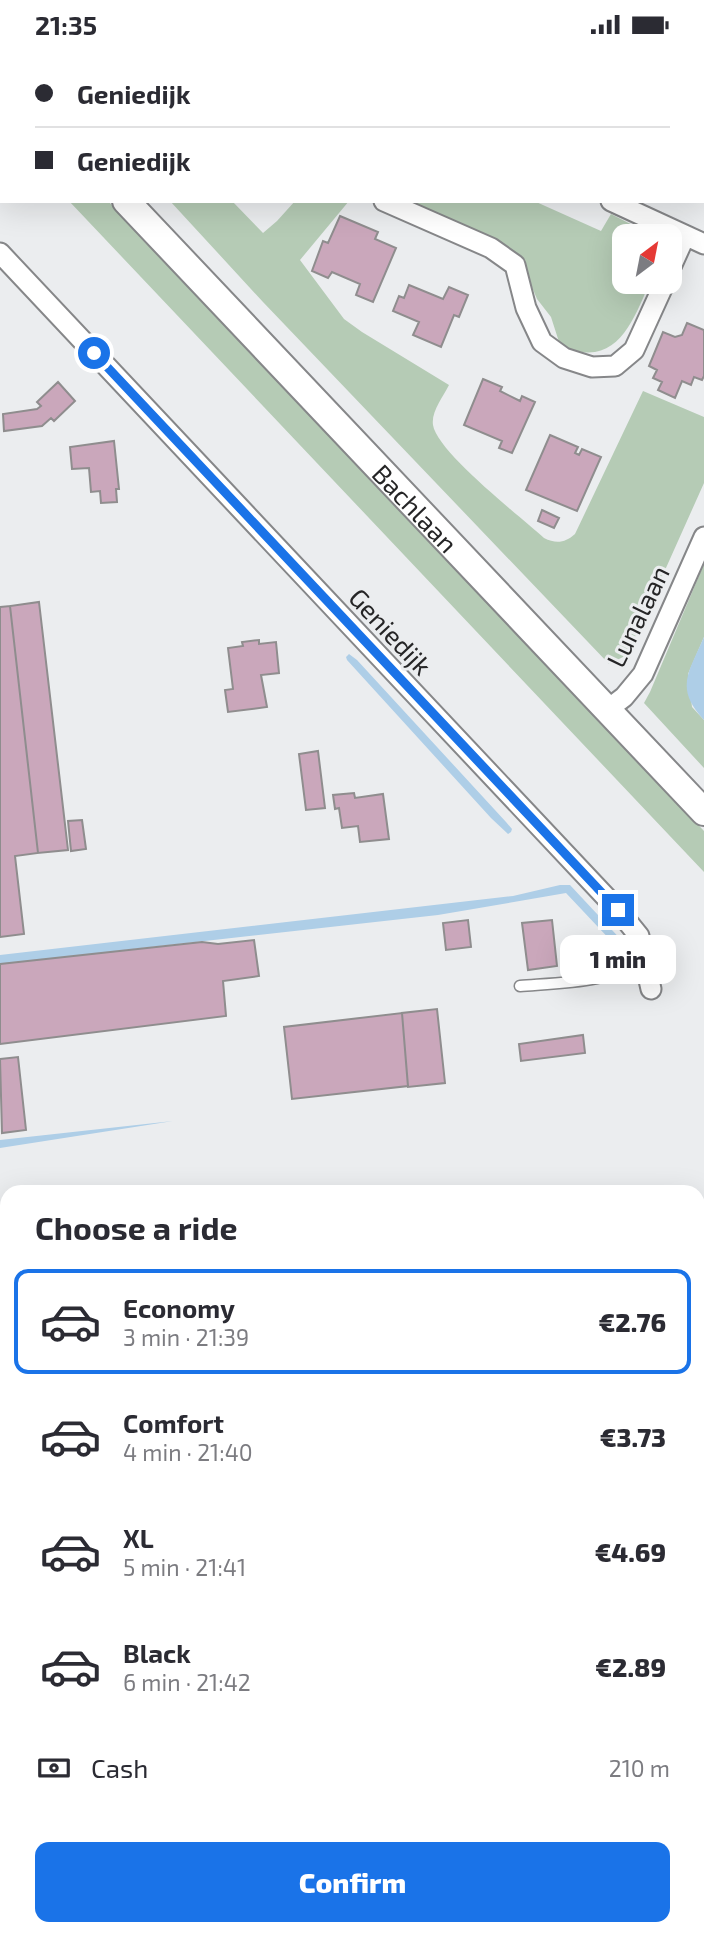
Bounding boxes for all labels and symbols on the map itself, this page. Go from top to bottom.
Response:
north arrow [612,224,682,294]
route start [78,337,110,369]
street label: Bachlaan [367,457,465,558]
street label: Lunalaan [599,560,675,672]
street label: Geniedijk [343,581,439,681]
route end [602,894,634,926]
callout: 1 min [560,935,676,983]

